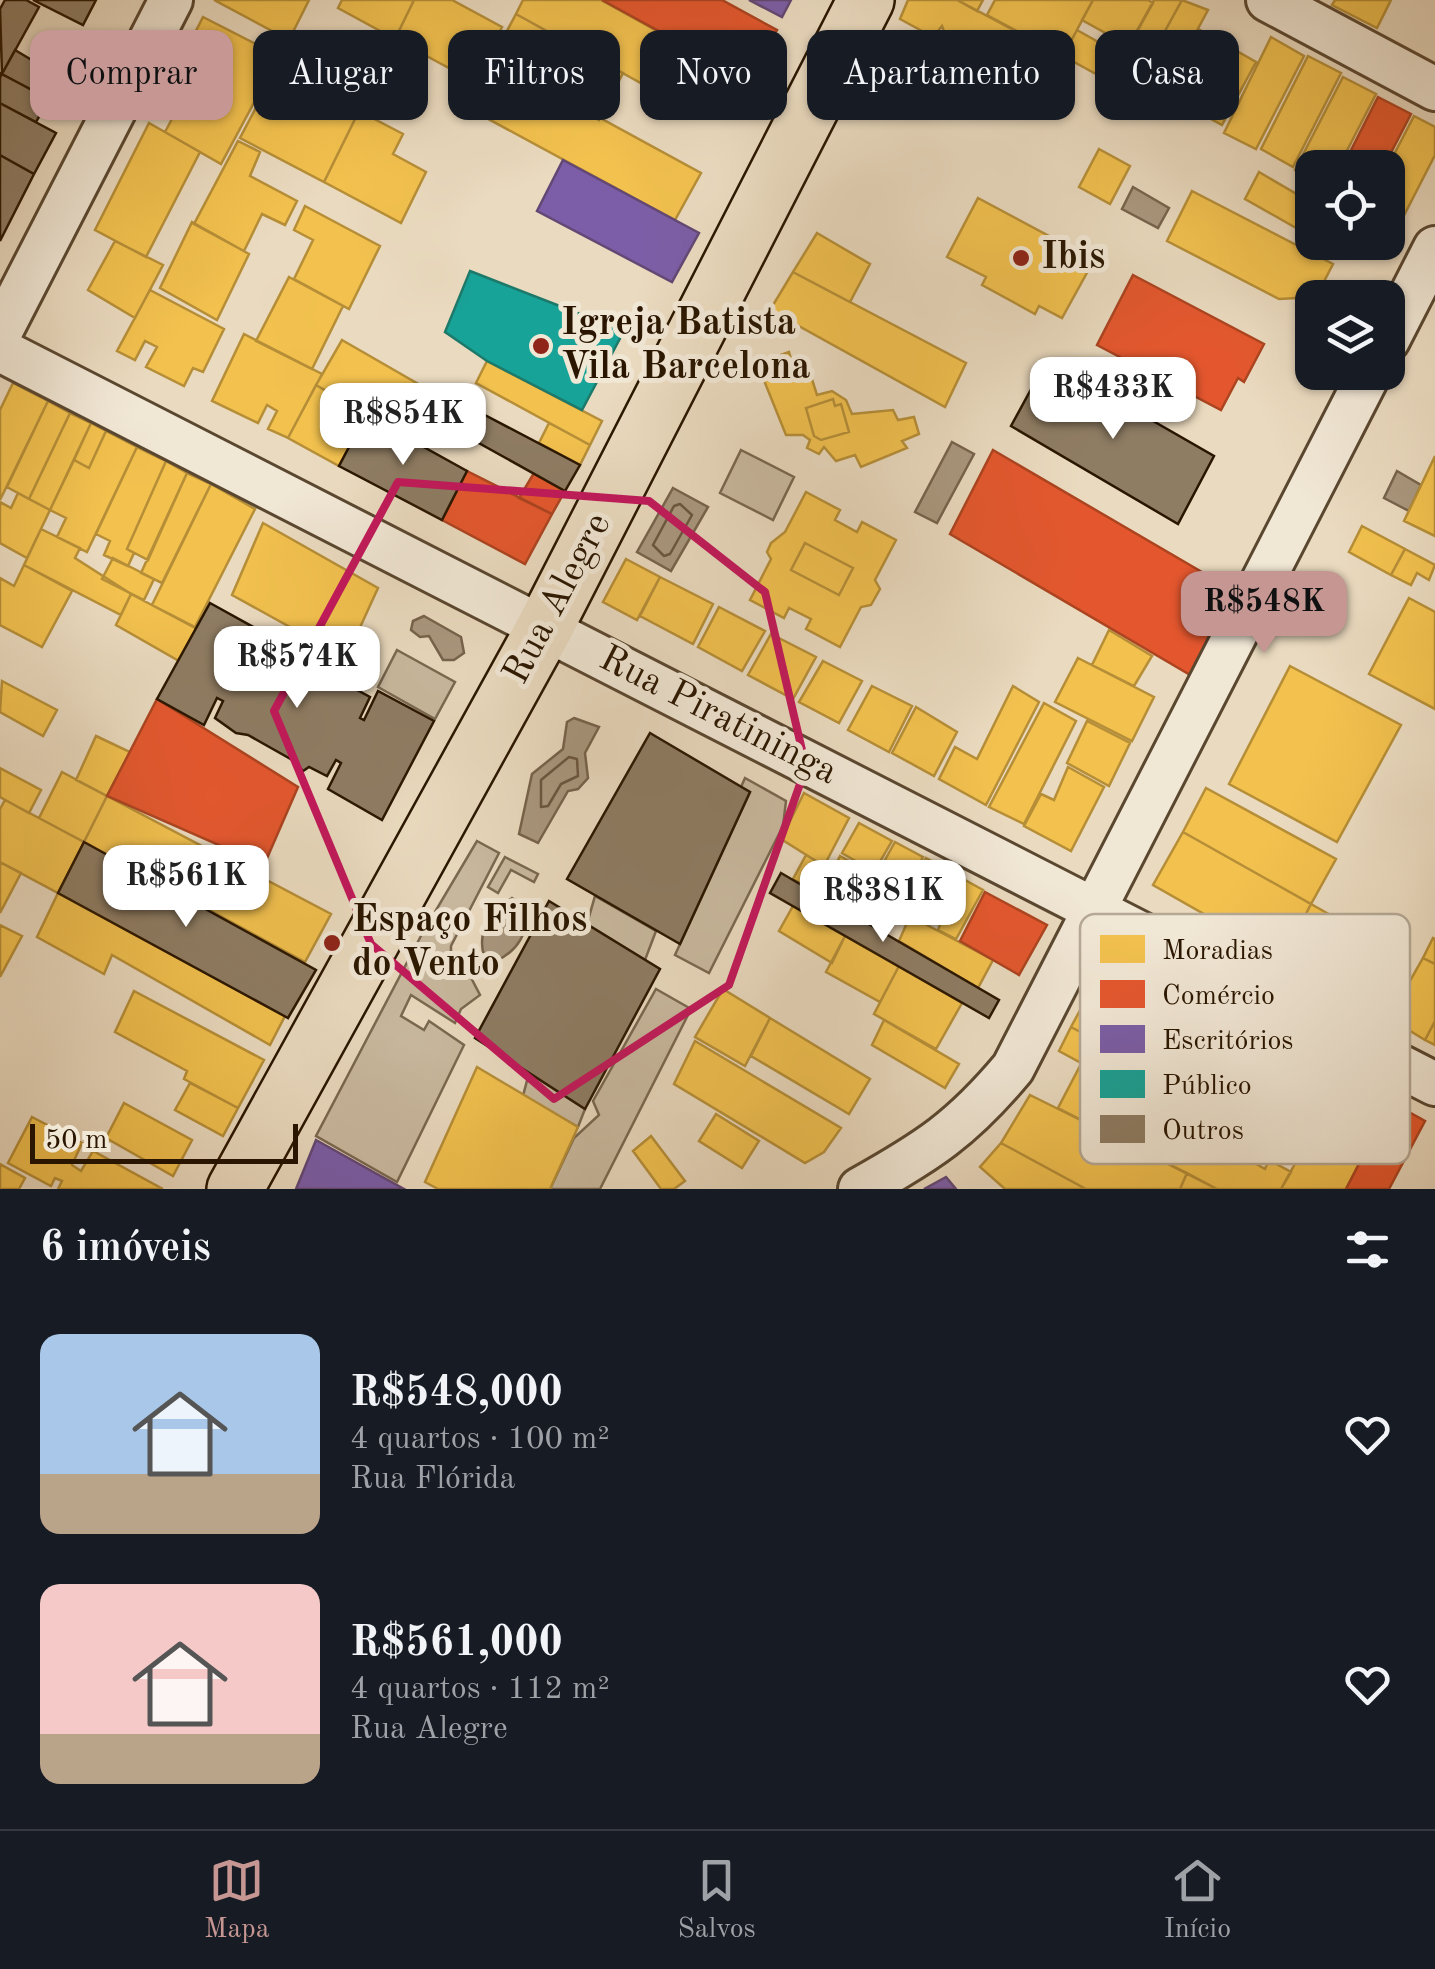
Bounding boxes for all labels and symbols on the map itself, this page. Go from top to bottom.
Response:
place label: Ibis [1041,239,1105,277]
marker: Ibis [1010,247,1032,269]
place label: Igreja Batista Vila Barcelona [561,305,811,387]
marker: Igreja Batista Vila Barcelona [530,335,552,357]
pin: R$433K [1032,357,1194,442]
pin: R$854K [322,383,484,468]
street label: Rua Alegre [497,507,619,691]
pin: R$548K [1183,571,1345,656]
pin: R$574K [216,626,378,711]
street label: Rua Piratininga [593,640,843,792]
pin: R$561K [105,845,267,930]
pin: R$381K [802,860,964,945]
place label: Espaço Filhos do Vento [352,902,587,984]
legend [1080,914,1410,1164]
marker: Espaço Filhos do Vento [321,932,343,954]
text: Moradias [1162,938,1273,966]
text: Comércio [1162,983,1275,1011]
text: Escritórios [1162,1028,1294,1056]
text: Público [1162,1073,1252,1101]
text: Outros [1162,1118,1244,1146]
scale bar [30,1119,298,1164]

